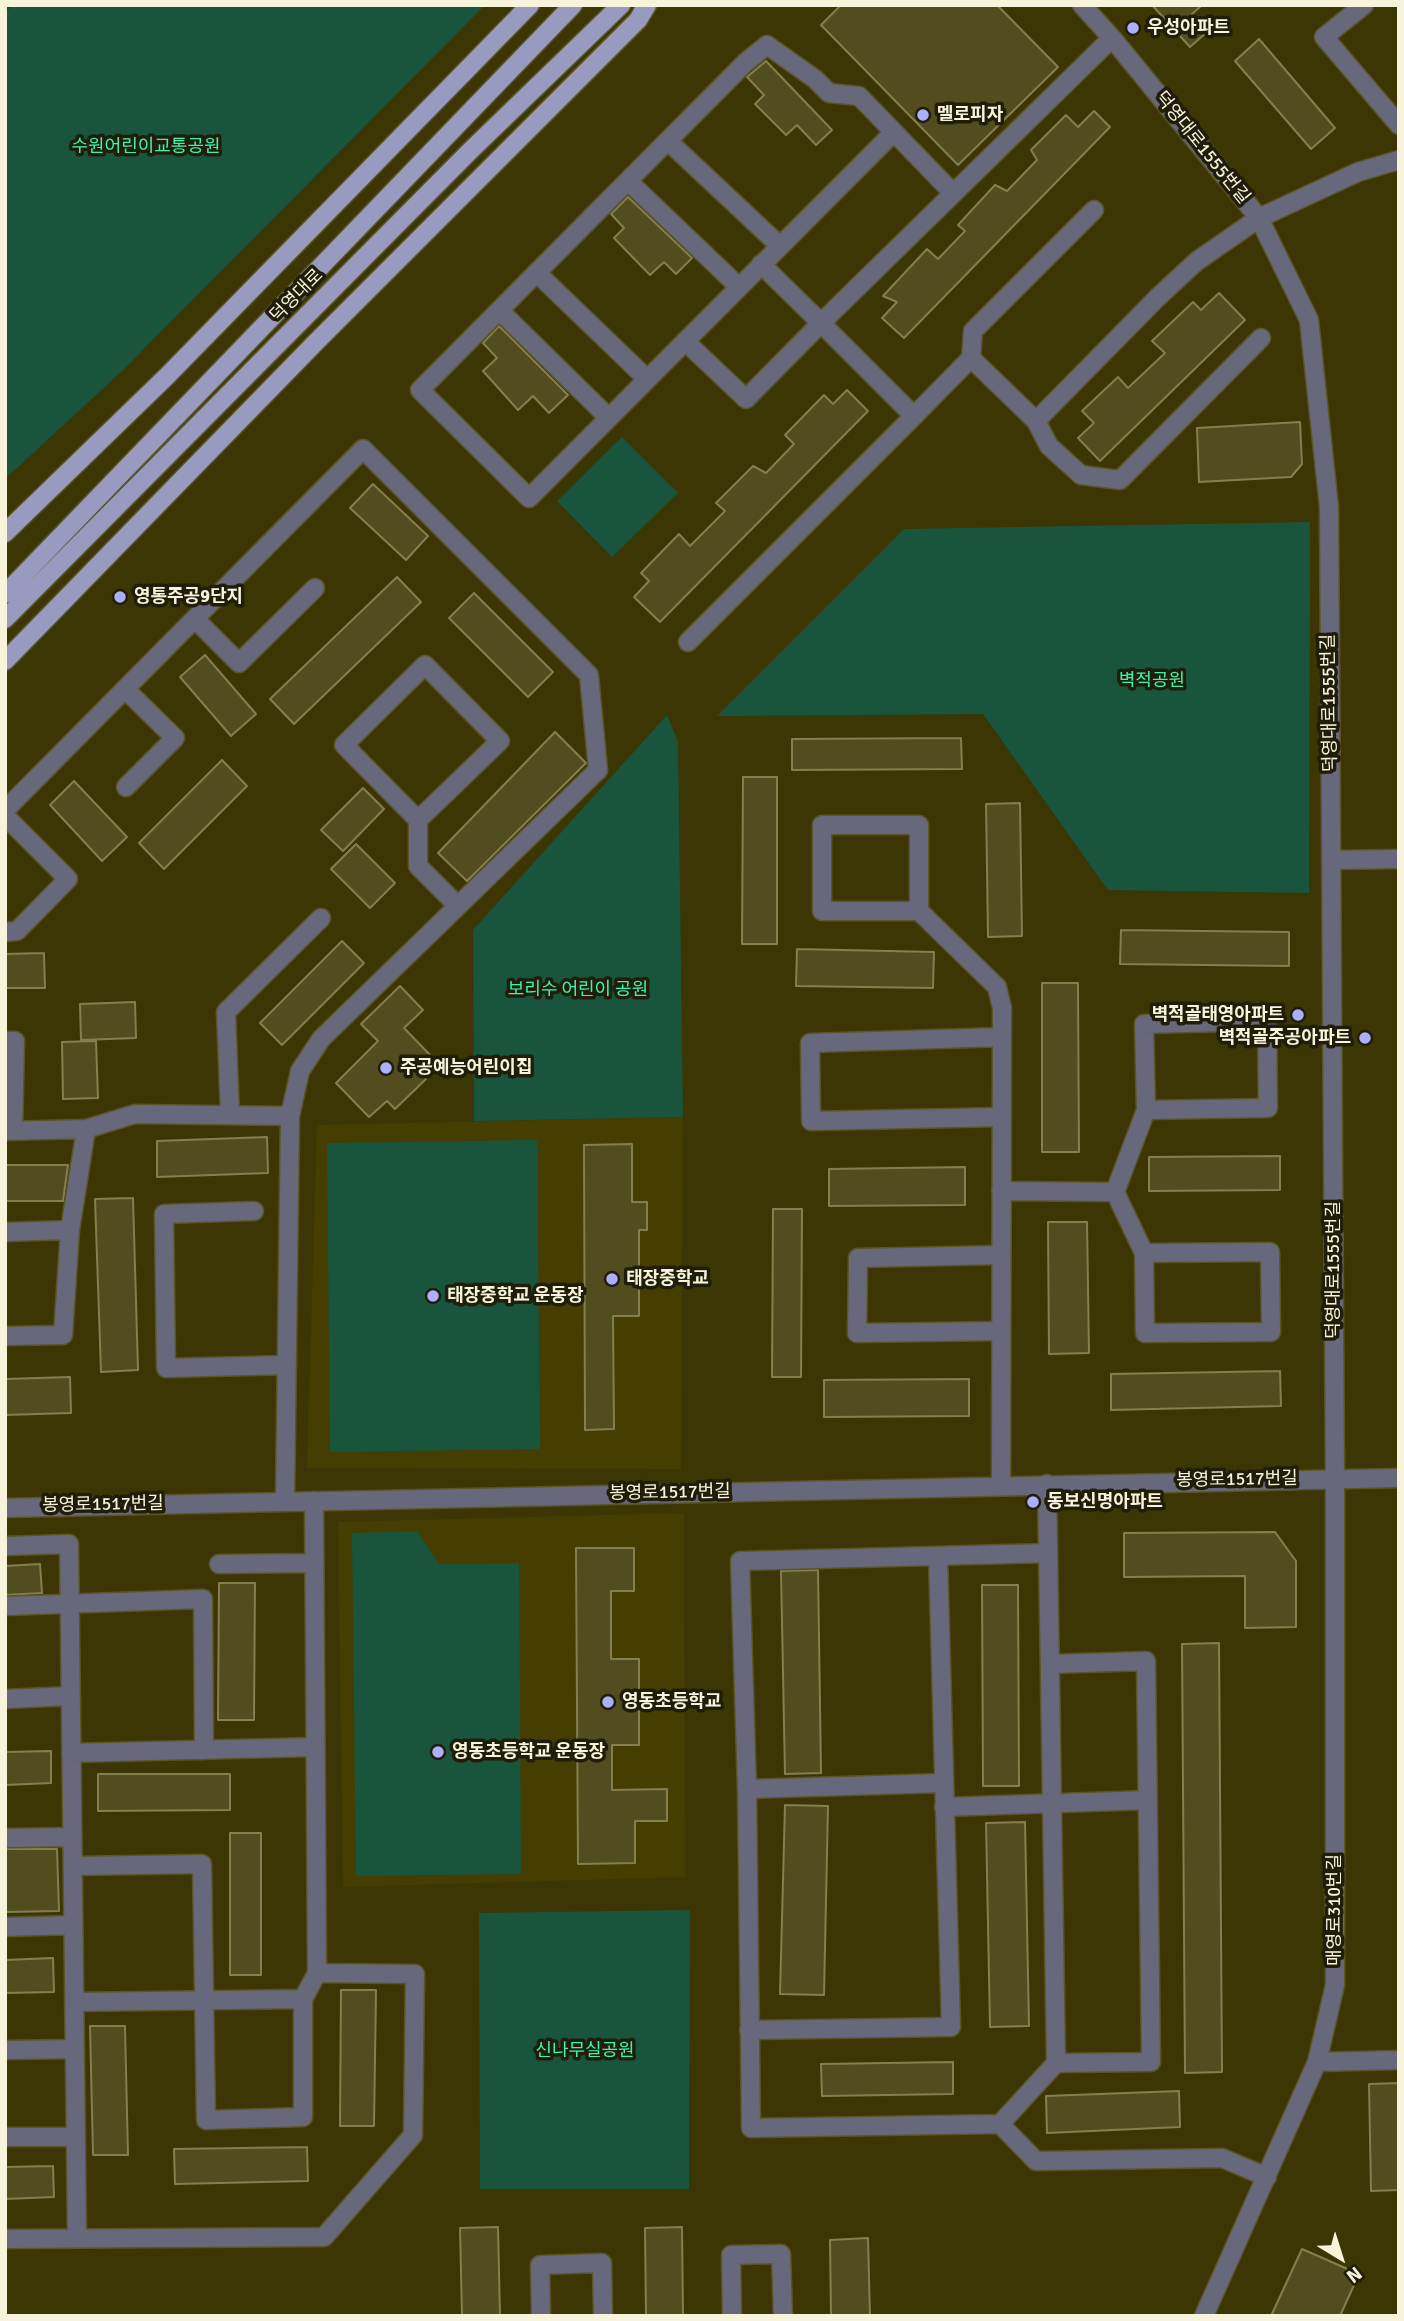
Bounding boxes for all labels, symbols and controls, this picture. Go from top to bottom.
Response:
place label: 우성아파트 [1147,17,1230,39]
marker: 우성아파트 [1125,20,1141,36]
street label: 덕영대로1555번길 [1150,87,1254,209]
place label: 멜로피자 [937,104,1003,126]
marker: 멜로피자 [915,107,931,123]
park label: 수원어린이교통공원 [71,136,221,158]
street label: 덕영대로 [266,265,328,327]
place label: 영통주공9단지 [134,586,243,608]
marker: 영통주공9단지 [112,589,128,605]
street label: 덕영대로1555번길 [1318,634,1342,772]
park label: 벽적공원 [1119,670,1185,692]
park label: 보리수 어린이 공원 [508,979,648,1001]
place label: 벽적골태영아파트 [1152,1004,1284,1026]
marker: 벽적골태영아파트 [1290,1007,1306,1023]
place label: 벽적골주공아파트 [1219,1027,1351,1049]
marker: 벽적골주공아파트 [1357,1030,1373,1046]
place label: 주공예능어린이집 [400,1057,532,1079]
marker: 주공예능어린이집 [378,1060,394,1076]
street label: 덕영대로1555번길 [1323,1201,1345,1339]
place label: 태장중학교 [626,1268,709,1290]
marker: 태장중학교 [604,1271,620,1287]
place label: 태장중학교 운동장 [447,1285,583,1307]
marker: 태장중학교 운동장 [425,1288,441,1304]
street label: 봉영로1517번길 [1176,1468,1298,1492]
street label: 봉영로1517번길 [609,1481,731,1505]
place label: 동보신명아파트 [1047,1491,1163,1513]
street label: 봉영로1517번길 [42,1493,164,1517]
marker: 동보신명아파트 [1025,1494,1041,1510]
place label: 영동초등학교 [622,1691,721,1713]
marker: 영동초등학교 [600,1694,616,1710]
place label: 영동초등학교 운동장 [452,1741,605,1763]
marker: 영동초등학교 운동장 [430,1744,446,1760]
street label: 매영로310번길 [1324,1854,1346,1966]
park label: 신나무실공원 [535,2040,635,2062]
north arrow [1306,2223,1376,2293]
text: N [1341,2261,1367,2288]

